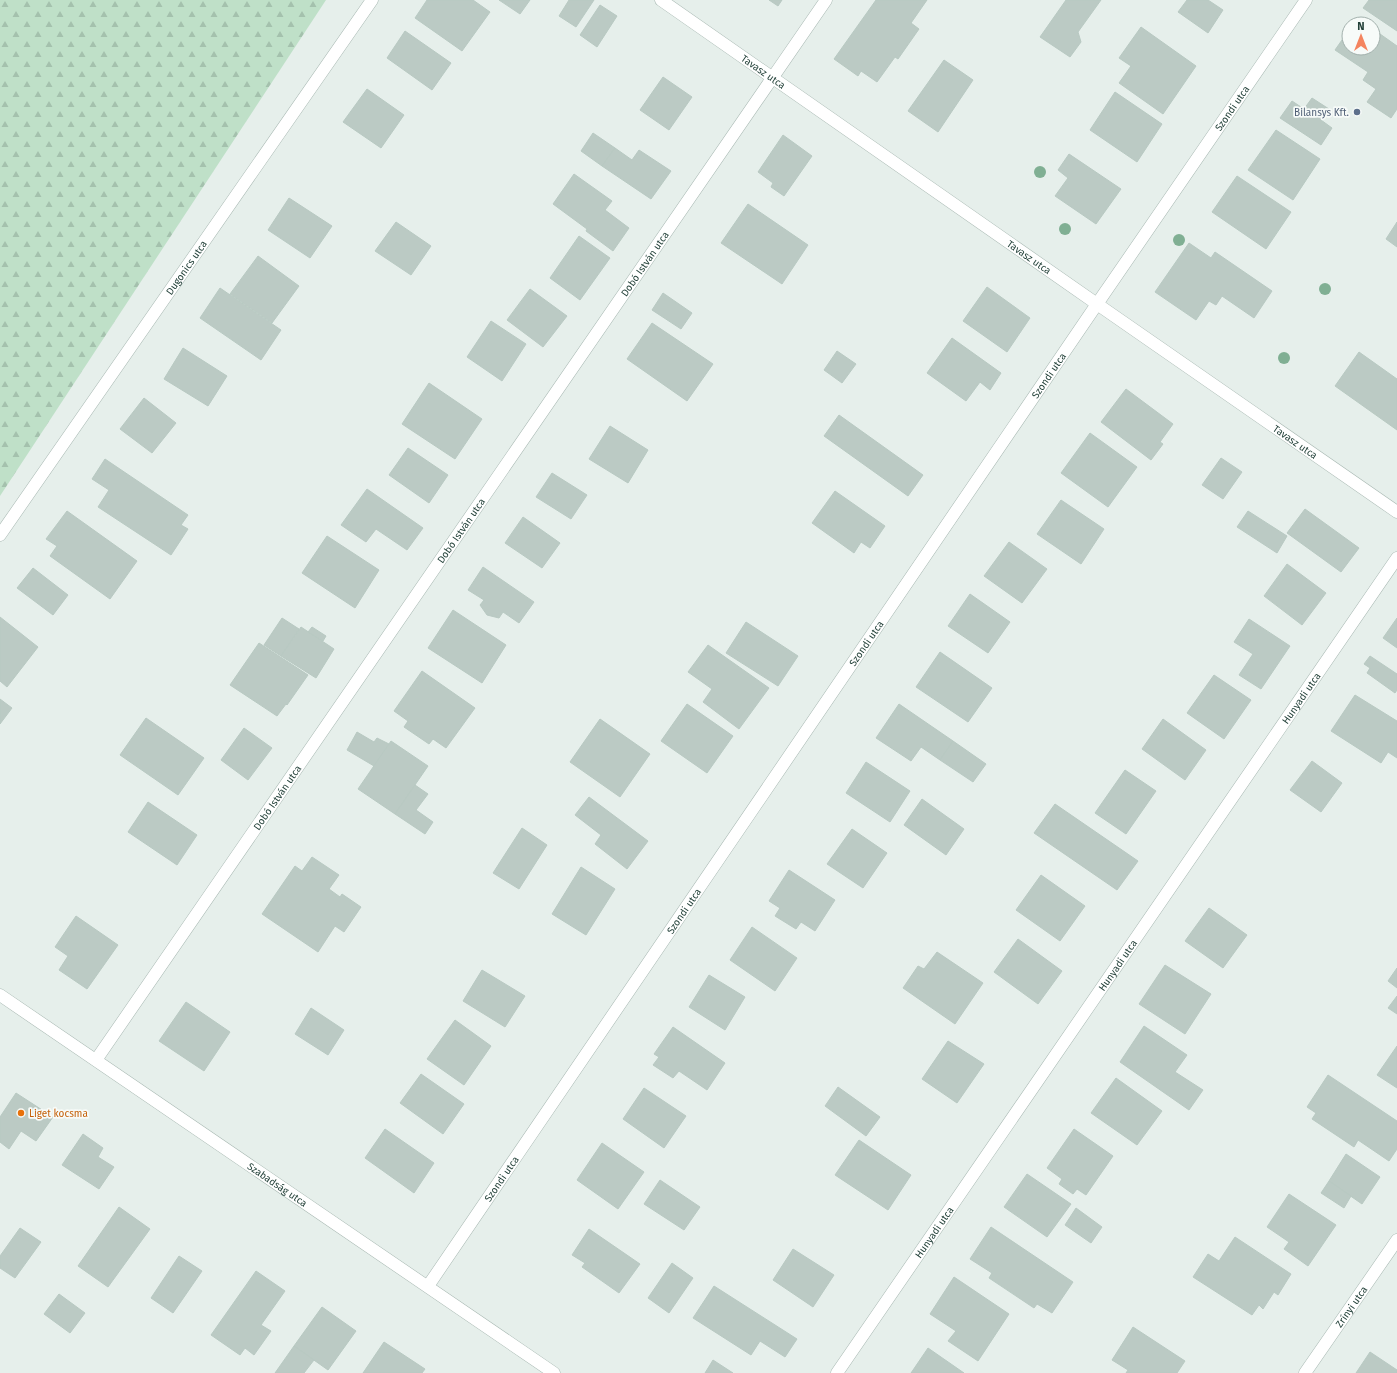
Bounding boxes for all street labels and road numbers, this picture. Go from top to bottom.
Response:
street label: Tavasz utca [739,53,787,92]
street label: Szondi utca [1213,84,1252,134]
street label: Dobó István utca [619,229,672,299]
street label: Dugonics utca [164,238,210,297]
street label: Tavasz utca [1004,238,1053,277]
street label: Szondi utca [1030,351,1069,401]
street label: Tavasz utca [1270,423,1319,462]
street label: Dobó István utca [435,496,488,566]
street label: Szondi utca [847,619,887,669]
street label: Hunyadi utca [1280,671,1323,726]
street label: Dobó István utca [251,763,304,833]
street label: Szondi utca [665,886,704,936]
street label: Hunyadi utca [1096,938,1140,994]
street label: Szondi utca [482,1154,522,1204]
street label: Szabadság utca [245,1161,309,1210]
street label: Hunyadi utca [913,1205,956,1261]
street label: Zrínyi utca [1333,1284,1370,1330]

